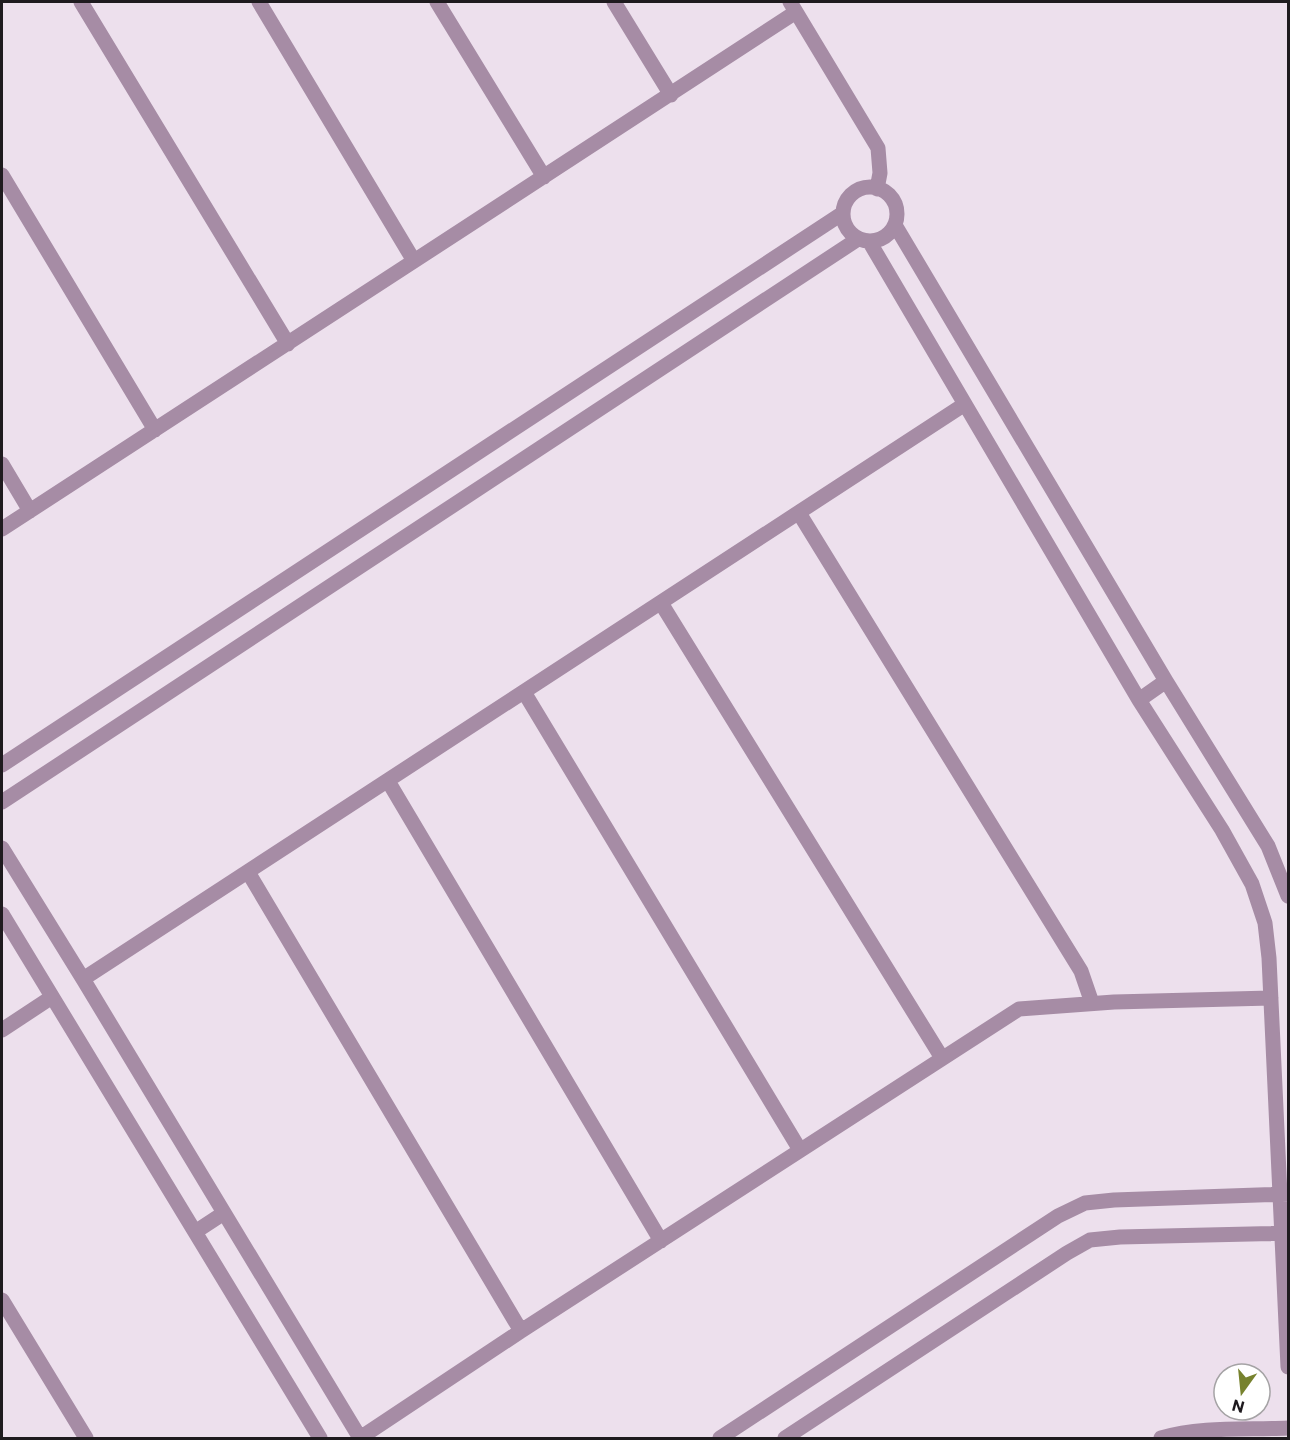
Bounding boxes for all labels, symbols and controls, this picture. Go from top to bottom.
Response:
north arrow [1212,1362,1272,1422]
text: N [1230,1396,1246,1418]

